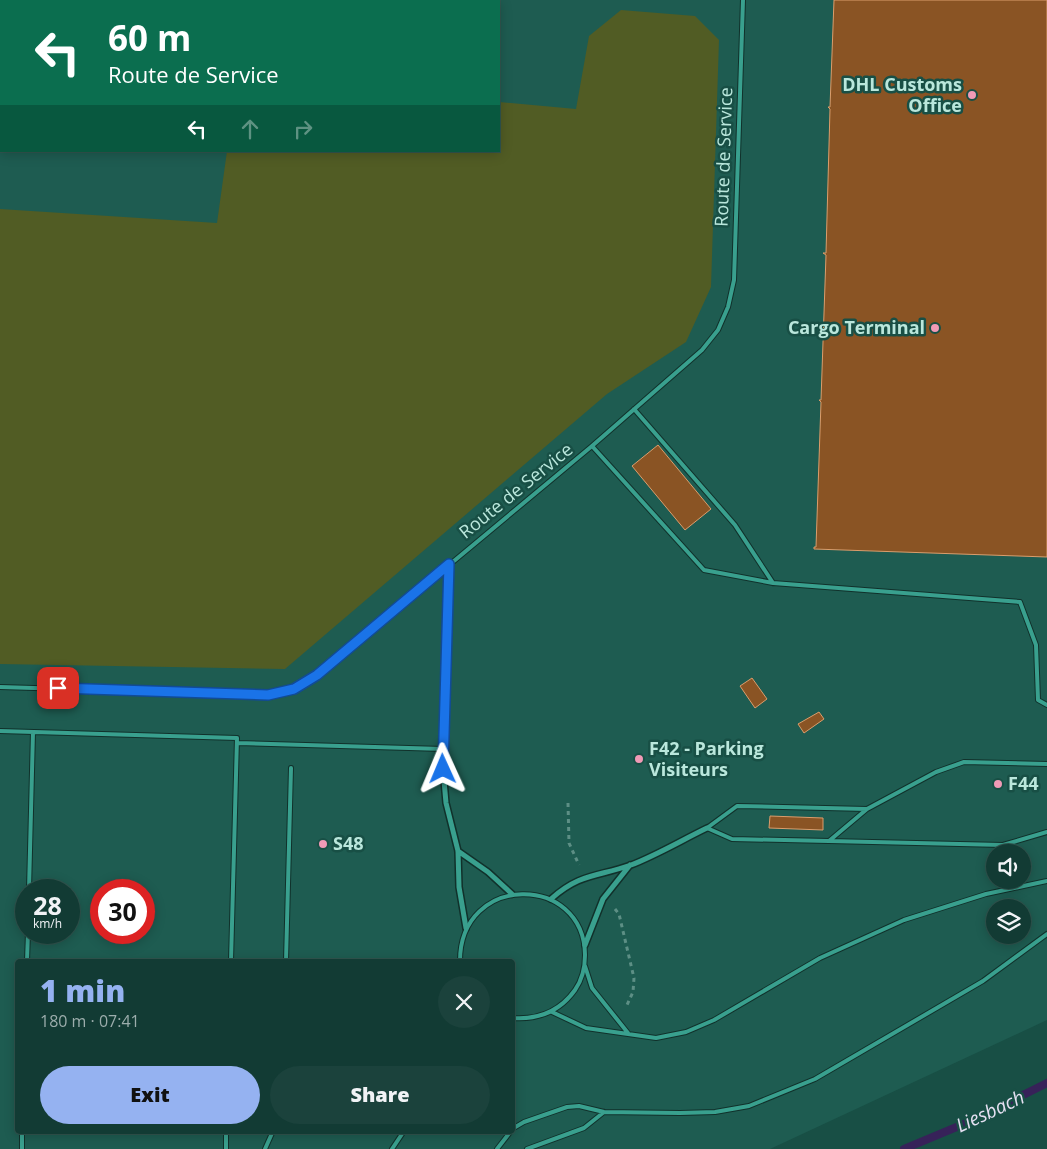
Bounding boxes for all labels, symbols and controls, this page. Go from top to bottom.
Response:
text: 60 m [108,14,191,61]
icon: left [25,20,90,85]
text: Route de Service [108,59,279,89]
place label: DHL Customs Office [842,72,962,117]
street label: Route de Service [709,87,737,227]
marker: DHL Customs Office [966,89,978,101]
icon: left [183,115,211,143]
icon: ahead [236,115,264,143]
icon: right [289,115,317,143]
place label: Cargo Terminal [788,315,925,339]
marker: Cargo Terminal [929,322,941,334]
street label: Route de Service [454,437,577,543]
pin [37,667,79,709]
icon: arrive [44,674,72,702]
place label: F42 - Parking Visiteurs [649,736,764,781]
position arrow [416,742,468,794]
marker: F42 - Parking Visiteurs [633,753,645,765]
place label: F44 [1008,771,1038,795]
marker: F44 [992,778,1004,790]
place label: S48 [333,831,364,855]
marker: S48 [317,838,329,850]
map controls [986,844,1031,944]
button: sound [986,844,1031,889]
speed limit sign: 30 [90,879,155,944]
text: 28 [33,888,62,922]
button: layers [986,899,1031,944]
text: km/h [33,915,62,932]
text: 1 min [40,970,125,1011]
button: close [438,976,490,1028]
text: 180 m · 07:41 [40,1010,140,1032]
button: Exit [40,1066,260,1124]
button: Share [270,1066,490,1124]
water label: Liesbach [951,1084,1029,1138]

